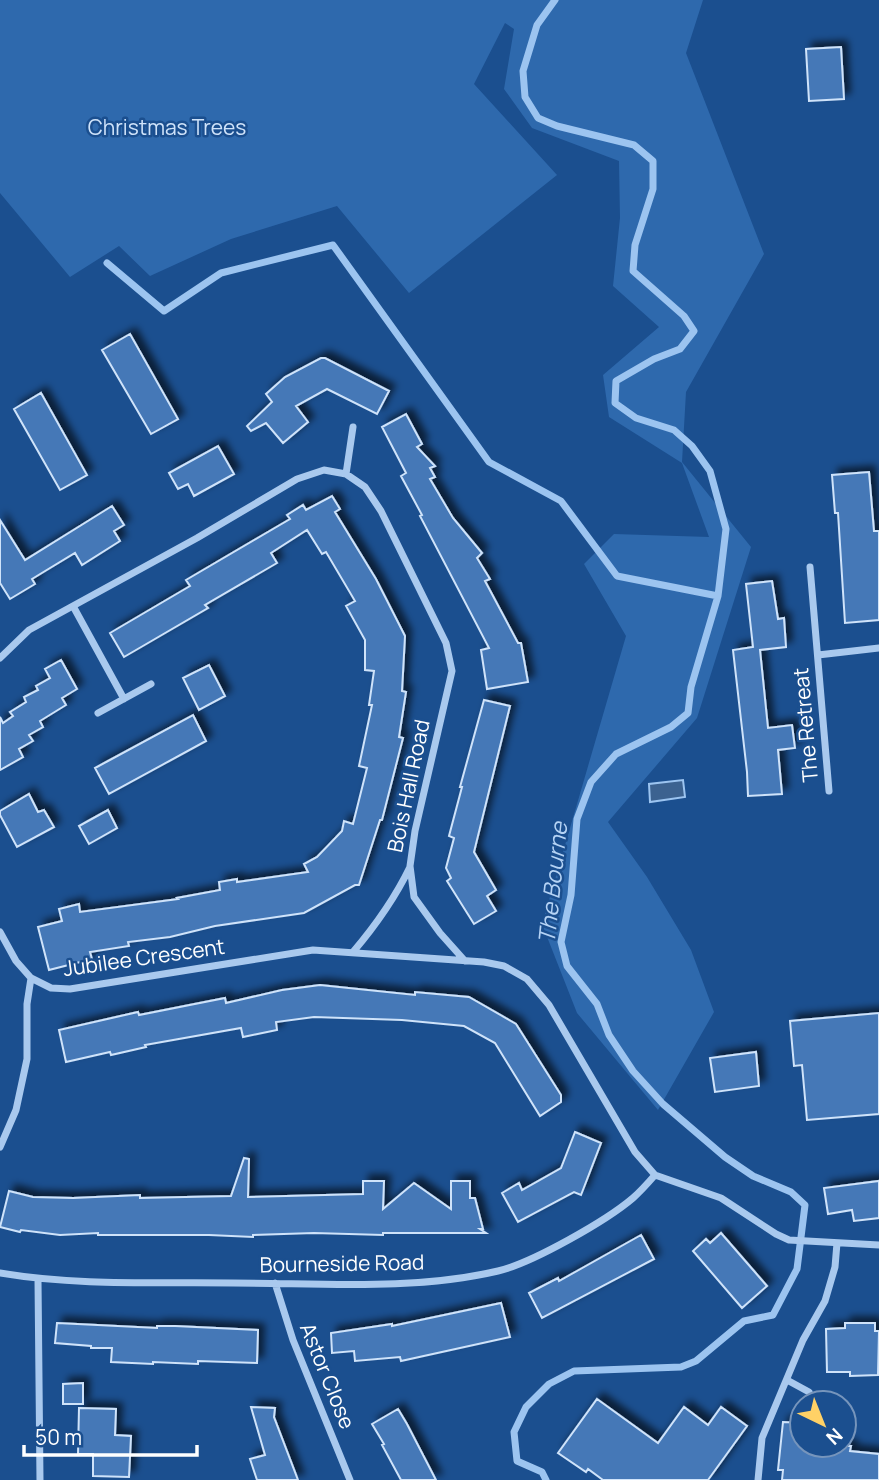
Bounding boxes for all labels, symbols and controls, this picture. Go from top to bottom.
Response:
park label: Christmas Trees [88,113,246,141]
street label: The Retreat [786,667,824,784]
street label: Bois Hall Road [380,717,436,855]
water label: The Bourne [530,819,574,945]
street label: Jubilee Crescent [61,932,227,982]
street label: Bourneside Road [259,1248,425,1278]
street label: Astor Close [294,1318,362,1433]
north arrow [788,1389,858,1459]
scale bar [24,1414,198,1458]
text: N [821,1422,848,1451]
text: 50 m [35,1423,82,1451]

